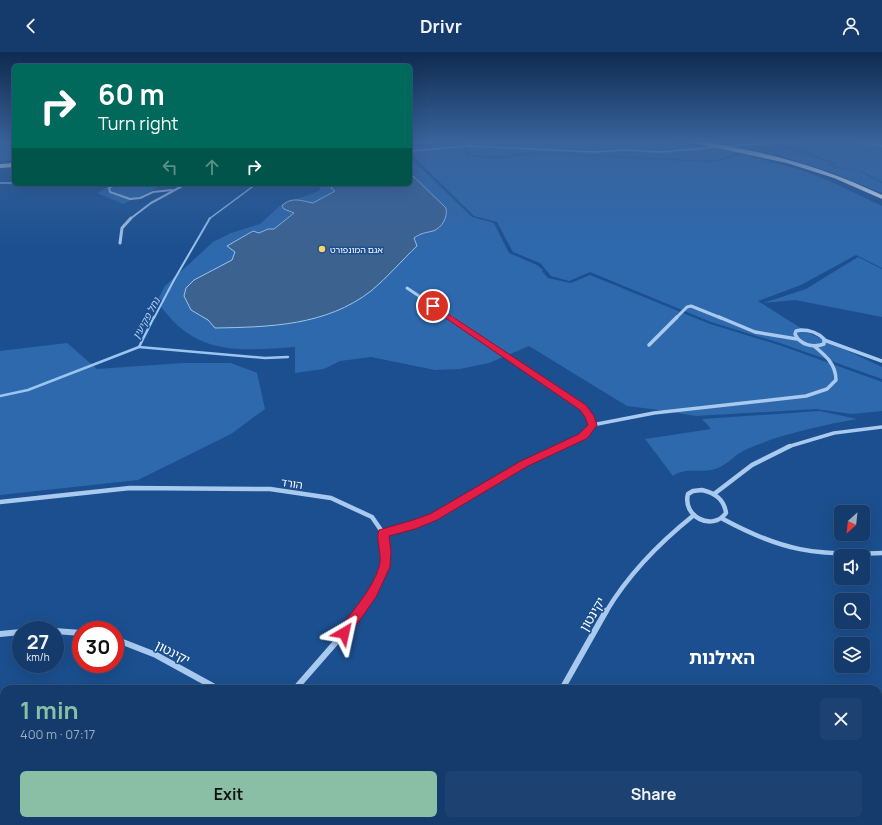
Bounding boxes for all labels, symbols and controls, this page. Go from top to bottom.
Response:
text: Drivr [420,14,462,38]
icon: back [20,15,42,37]
icon: person [840,15,862,37]
text: 60 m [98,75,165,113]
icon: right [32,80,84,132]
text: Turn right [98,111,179,135]
icon: left [159,156,181,178]
icon: ahead [201,156,223,178]
icon: right [243,156,265,178]
place label: אגם המונפורט [330,243,383,256]
marker: אגם המונפורט [317,244,327,254]
pin [416,289,450,323]
water label: נחל פקיעין [129,294,164,341]
icon: arrive [422,295,444,317]
street label: הורד [280,474,304,492]
north arrow [834,505,870,541]
map controls [834,505,870,673]
button: sound [834,549,870,585]
button: search [834,593,870,629]
street label: יקינטון [575,594,609,634]
position arrow [323,612,365,654]
speed limit sign: 30 [72,621,124,673]
text: 27 [27,628,49,655]
street label: יקינטון [152,636,194,668]
button: layers [834,637,870,673]
district label: האילנות [689,645,755,669]
text: km/h [26,650,50,664]
text: 1 min [20,693,79,726]
button: close [820,698,862,740]
text: 400 m · 07:17 [20,725,95,743]
button: Exit [20,771,437,817]
button: Share [445,771,862,817]

